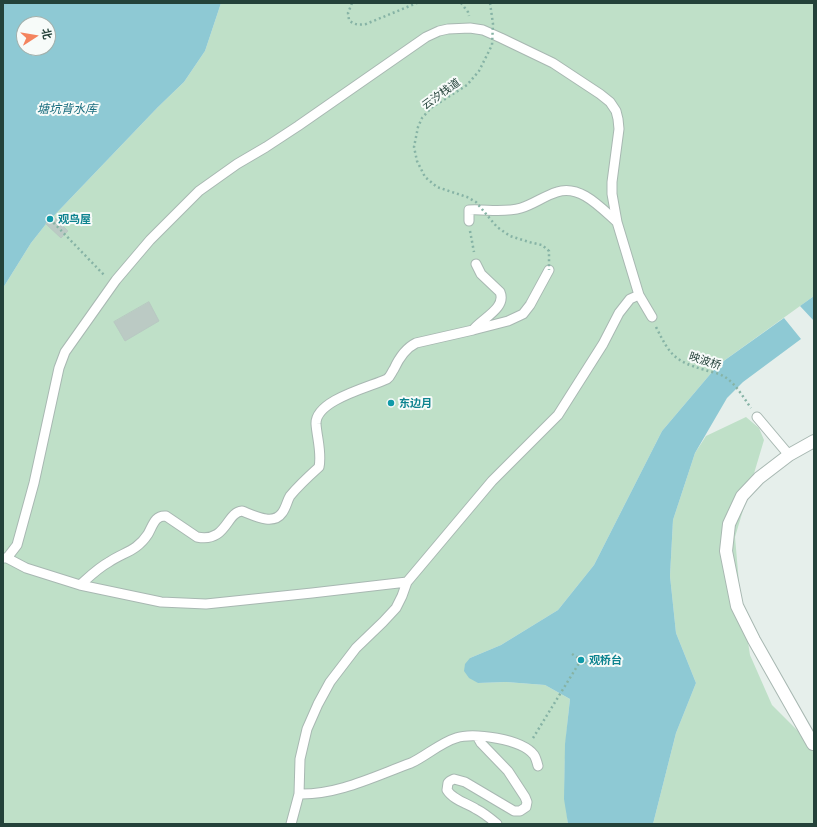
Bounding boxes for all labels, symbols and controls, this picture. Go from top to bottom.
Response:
north arrow [16,16,56,56]
text: 北 [40,27,55,40]
street label: 云汐栈道 [419,76,463,112]
water label: 塘坑背水库 [37,102,97,116]
place label: 观鸟屋 [58,212,91,226]
marker: 观鸟屋 [45,214,55,224]
street label: 映波桥 [687,350,723,372]
place label: 东边月 [399,396,432,410]
marker: 东边月 [386,398,396,408]
place label: 观桥台 [589,653,622,667]
marker: 观桥台 [576,655,586,665]

